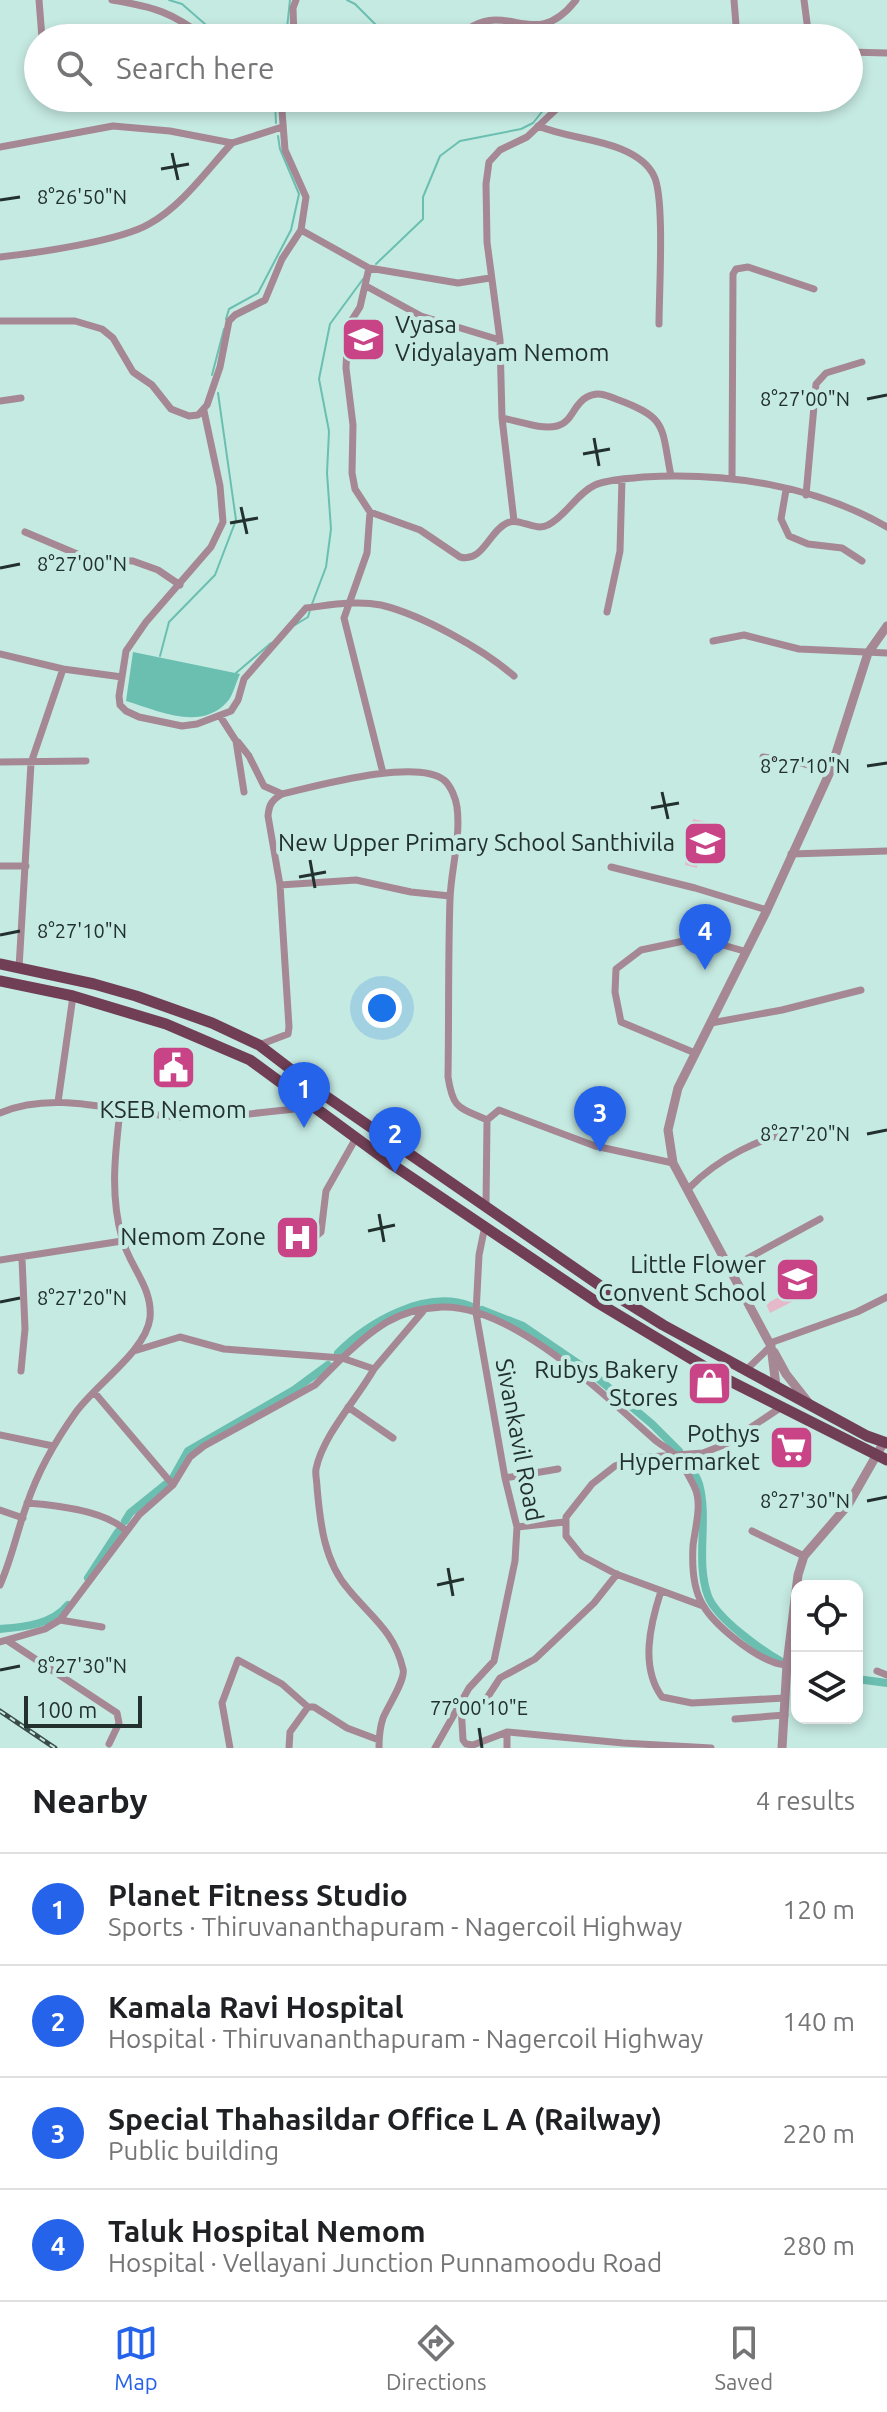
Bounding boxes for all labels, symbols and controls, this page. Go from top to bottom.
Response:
search box [24,24,863,112]
icon: search [52,46,96,90]
text: Search here [116,51,275,85]
text: 8°26'50"N [37,185,127,208]
place label: Vyasa Vidyalayam Nemom [395,311,609,366]
school or university icon: Vyasa Vidyalayam Nemom [340,315,388,363]
text: 8°27'00"N [760,387,850,410]
text: 8°27'00"N [37,552,127,575]
text: 8°27'10"N [760,754,850,777]
school or university icon: New Upper Primary School Santhivila [682,819,730,867]
place label: New Upper Primary School Santhivila [278,829,675,856]
pin: 4 [679,904,731,970]
text: 8°27'10"N [37,919,127,942]
your location [362,988,402,1028]
public building icon: KSEB Nemom [149,1044,197,1092]
pin: 1 [278,1062,330,1128]
pin: 3 [574,1086,626,1152]
place label: KSEB Nemom [99,1096,247,1123]
pin: 2 [369,1107,421,1173]
text: 8°27'20"N [760,1122,850,1145]
hospital icon: Nemom Zone [273,1213,321,1261]
place label: Nemom Zone [120,1223,266,1250]
place label: Little Flower Convent School [598,1251,766,1306]
school or university icon: Little Flower Convent School [773,1255,821,1303]
text: 8°27'20"N [37,1286,127,1309]
street label: Sivankavil Road [490,1356,548,1524]
place label: Rubys Bakery Stores [534,1356,678,1411]
shop icon: Rubys Bakery Stores [685,1360,733,1408]
place label: Pothys Hypermarket [619,1420,761,1475]
supermarket icon: Pothys Hypermarket [767,1424,815,1472]
text: 8°27'30"N [760,1489,850,1512]
map controls [791,1580,863,1724]
button: locate [791,1580,863,1652]
button: layers [791,1652,863,1724]
text: 8°27'30"N [37,1654,127,1677]
scale bar [24,1692,142,1728]
text: 77°00'10"E [430,1696,528,1719]
text: 100 m [36,1697,97,1722]
text: Nearby [32,1781,147,1819]
text: 4 results [756,1786,855,1815]
text: Planet Fitness Studio [108,1878,408,1912]
text: 1 [51,1895,65,1924]
text: 120 m [783,1895,855,1924]
text: Sports · Thiruvananthapuram - Nagercoil Highway [108,1912,682,1941]
text: Kamala Ravi Hospital [108,1990,404,2024]
text: 2 [51,2007,65,2036]
text: 140 m [783,2007,855,2036]
text: Hospital · Thiruvananthapuram - Nagercoil Highway [108,2024,703,2053]
text: Special Thahasildar Office L A (Railway) [108,2102,662,2136]
text: 3 [51,2119,65,2148]
text: 220 m [783,2119,855,2148]
text: Public building [108,2136,279,2165]
text: Taluk Hospital Nemom [108,2214,426,2248]
text: 4 [51,2231,65,2260]
text: 280 m [783,2231,855,2260]
text: Hospital · Vellayani Junction Punnamoodu Road [108,2248,662,2277]
tab: Map [114,2321,158,2394]
tab: Directions [386,2321,487,2394]
tab: Saved [714,2321,773,2394]

